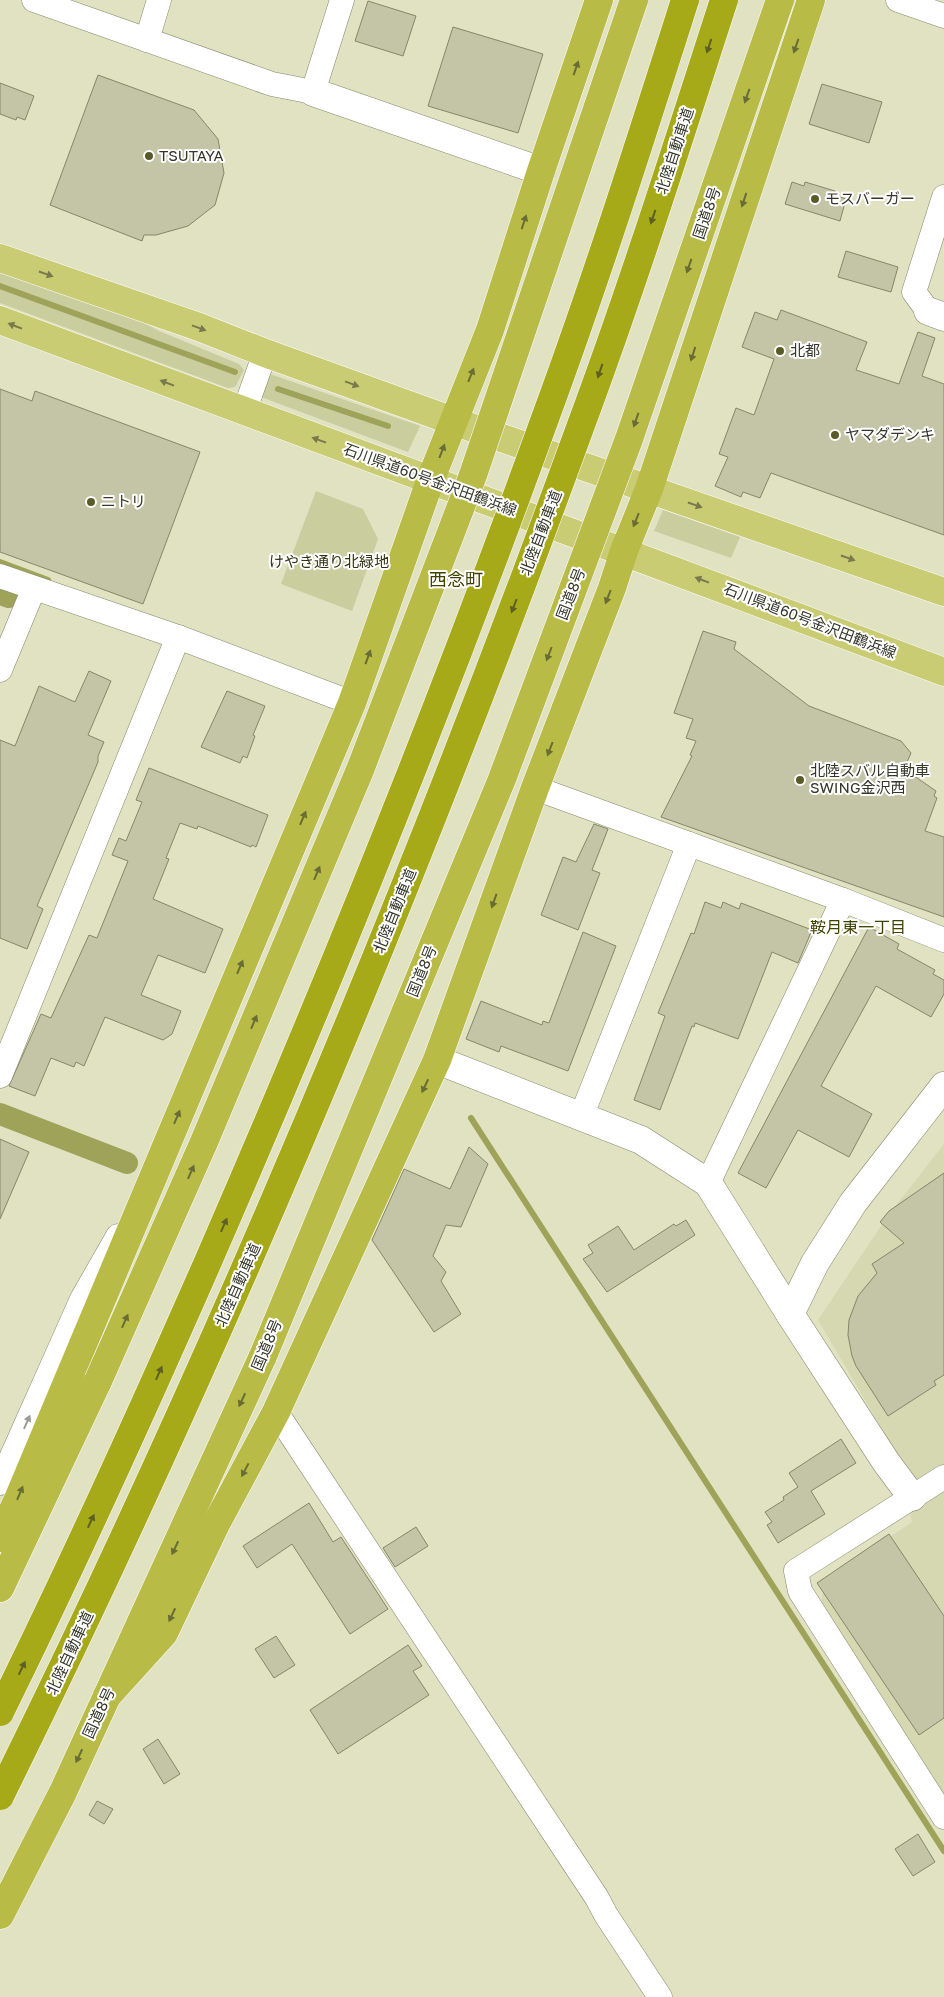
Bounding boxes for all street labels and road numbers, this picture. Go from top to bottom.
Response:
street label: 北陸自動車道 [652,105,697,196]
street label: 国道8号 [689,184,723,241]
street label: 石川県道60号金沢田鶴浜線 [341,439,520,519]
street label: 北陸自動車道 [516,487,565,578]
street label: 国道8号 [552,565,588,622]
street label: 石川県道60号金沢田鶴浜線 [722,579,899,661]
street label: 北陸自動車道 [369,866,419,956]
street label: 国道8号 [403,942,440,999]
street label: 北陸自動車道 [211,1240,264,1329]
street label: 国道8号 [247,1316,285,1373]
street label: 北陸自動車道 [42,1608,96,1697]
street label: 国道8号 [78,1684,118,1741]

